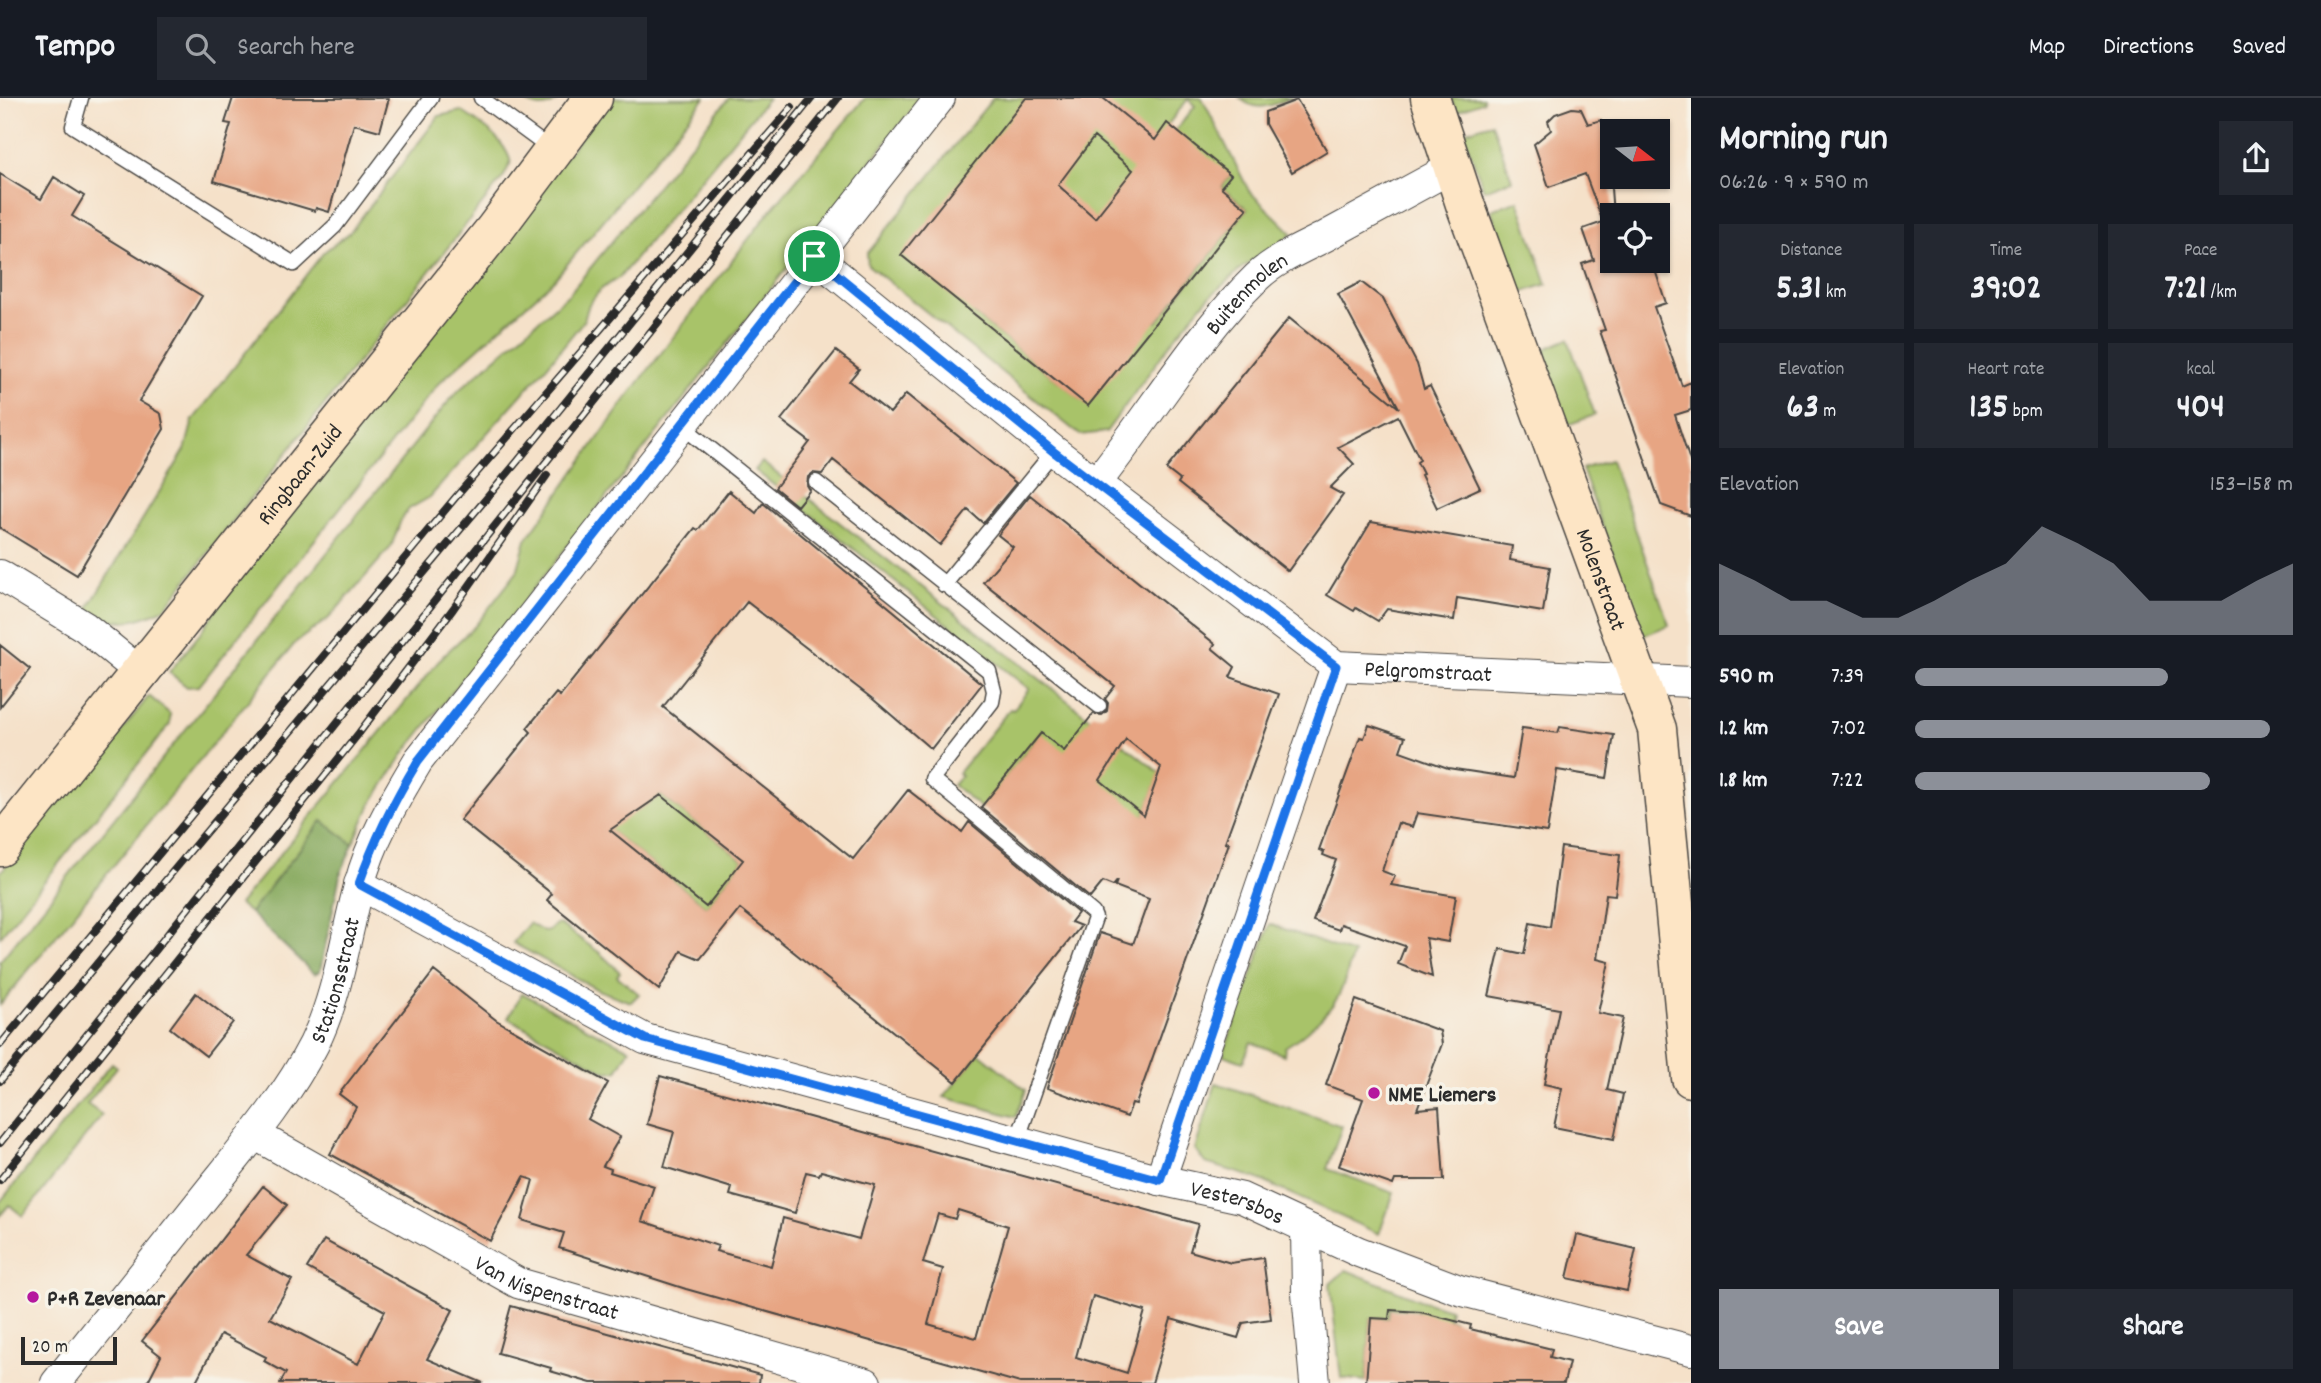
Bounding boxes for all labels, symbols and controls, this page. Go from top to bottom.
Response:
search box [157,17,647,80]
text: Tempo [35,25,115,72]
icon: search [181,29,219,67]
text: Search here [237,30,355,67]
text: Map [2029,31,2065,65]
text: Directions [2103,31,2194,65]
text: Saved [2232,31,2286,65]
text: Morning run [1719,113,1888,168]
north arrow [1600,119,1670,189]
map controls [1600,119,1670,273]
button: share [2219,121,2293,195]
text: 06:26 · 9 × 590 m [1719,167,1869,200]
button: locate [1600,203,1670,273]
pin [784,226,844,286]
icon: arrive [795,237,833,275]
text: Distance [1780,238,1842,265]
text: Time [1990,238,2022,265]
text: Pace [2184,238,2217,265]
street label: Buitenmolen [1199,246,1295,343]
text: 5.31 [1776,265,1821,315]
text: 39:02 [1970,265,2042,315]
text: 7:21 [2164,265,2206,315]
text: km [1821,280,1847,307]
text: /km [2206,280,2237,307]
text: Elevation [1778,357,1844,384]
text: Heart rate [1968,357,2044,384]
text: kcal [2186,357,2215,384]
text: 63 [1786,384,1819,434]
text: 135 [1969,384,2009,434]
text: 404 [2177,384,2225,434]
text: m [1819,399,1836,426]
text: bpm [2009,399,2043,426]
street label: Ringbaan-Zuid [251,418,352,534]
text: Elevation [1719,469,1799,502]
text: 153–158 m [2210,469,2293,502]
street label: Molenstraat [1565,524,1633,636]
street label: Pelgromstraat [1363,654,1492,693]
text: 590 m [1719,661,1774,694]
text: 7:39 [1831,661,1864,694]
text: 1.2 km [1719,713,1768,746]
text: 7:02 [1831,713,1866,746]
text: 1.8 km [1719,765,1768,798]
text: 7:22 [1831,765,1864,798]
street label: Stationsstraat [303,915,371,1050]
place label: NME Liemers [1388,1080,1497,1113]
marker: NME Liemers [1366,1085,1382,1101]
street label: Vestersbos [1187,1174,1289,1235]
street label: Van Nispenstraat [467,1249,622,1331]
place label: P+R Zevenaar [47,1284,165,1317]
marker: P+R Zevenaar [25,1289,41,1305]
button: Save [1719,1289,1999,1369]
button: Share [2013,1289,2293,1369]
scale bar [21,1334,117,1366]
text: 20 m [32,1335,68,1362]

